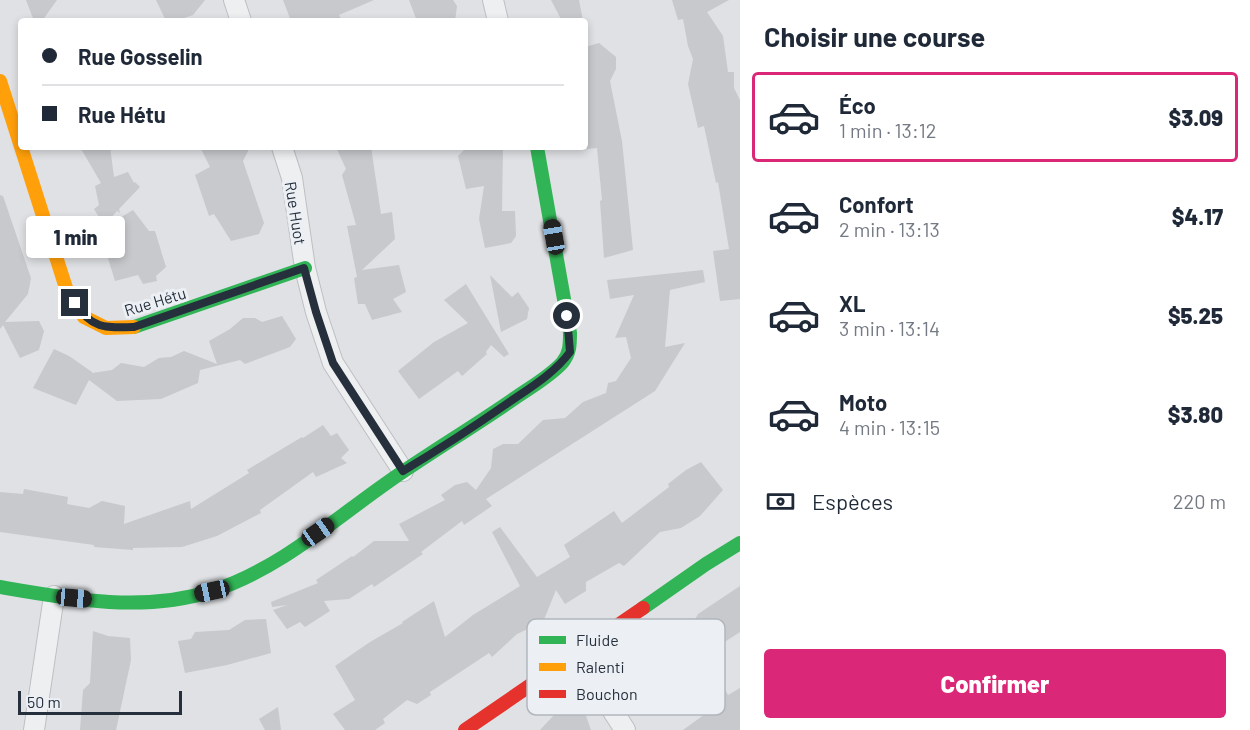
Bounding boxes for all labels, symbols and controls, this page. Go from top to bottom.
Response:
text: Choisir une course [764,20,985,52]
text: Rue Gosselin [78,43,203,69]
icon: car [767,90,821,144]
text: Éco [839,92,876,118]
text: Rue Hétu [78,101,166,127]
text: $3.09 [1169,104,1223,130]
text: 1 min · 13:12 [839,118,936,142]
street label: Rue Huot [282,180,310,246]
icon: car [767,189,821,243]
text: Confort [839,191,914,217]
text: $4.17 [1172,203,1223,229]
callout: 1 min [26,216,124,258]
text: 2 min · 13:13 [839,217,940,241]
car [542,218,566,256]
text: 1 min [54,225,97,249]
street label: Rue Hétu [122,283,188,319]
icon: car [767,288,821,342]
route end [61,289,88,316]
text: XL [839,290,865,316]
route start [553,302,580,329]
text: $5.25 [1168,302,1223,328]
text: 3 min · 13:14 [839,316,940,340]
icon: car [767,387,821,441]
text: Moto [839,389,887,415]
text: $3.80 [1168,401,1223,427]
text: 4 min · 13:15 [839,415,940,439]
icon: cash [764,485,797,518]
text: Espèces [812,488,893,514]
text: 220 m [1173,489,1226,513]
car [298,514,338,550]
car [193,578,231,604]
car [55,587,93,609]
legend [527,619,725,715]
text: Fluide [576,630,619,649]
button: Confirmer [764,649,1226,718]
text: Ralenti [576,657,625,676]
text: Bouchon [576,684,638,703]
scale bar [18,688,182,716]
text: 50 m [27,692,61,711]

